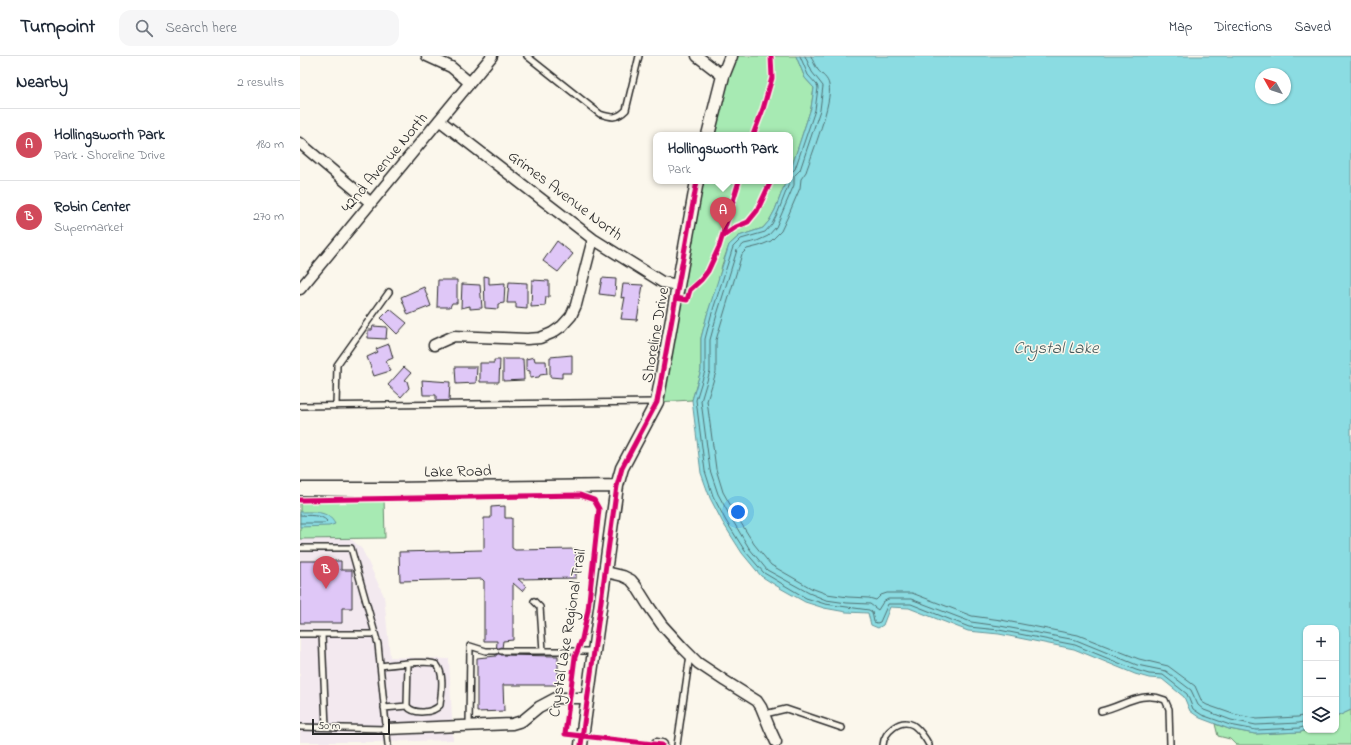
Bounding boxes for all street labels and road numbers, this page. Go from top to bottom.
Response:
street label: 42nd Avenue North [336,108,434,218]
street label: Grimes Avenue North [502,145,628,247]
street label: Shoreline Drive [636,285,676,385]
street label: Lake Road [424,459,492,485]
street label: Crystal Lake Regional Trail [543,547,593,719]

